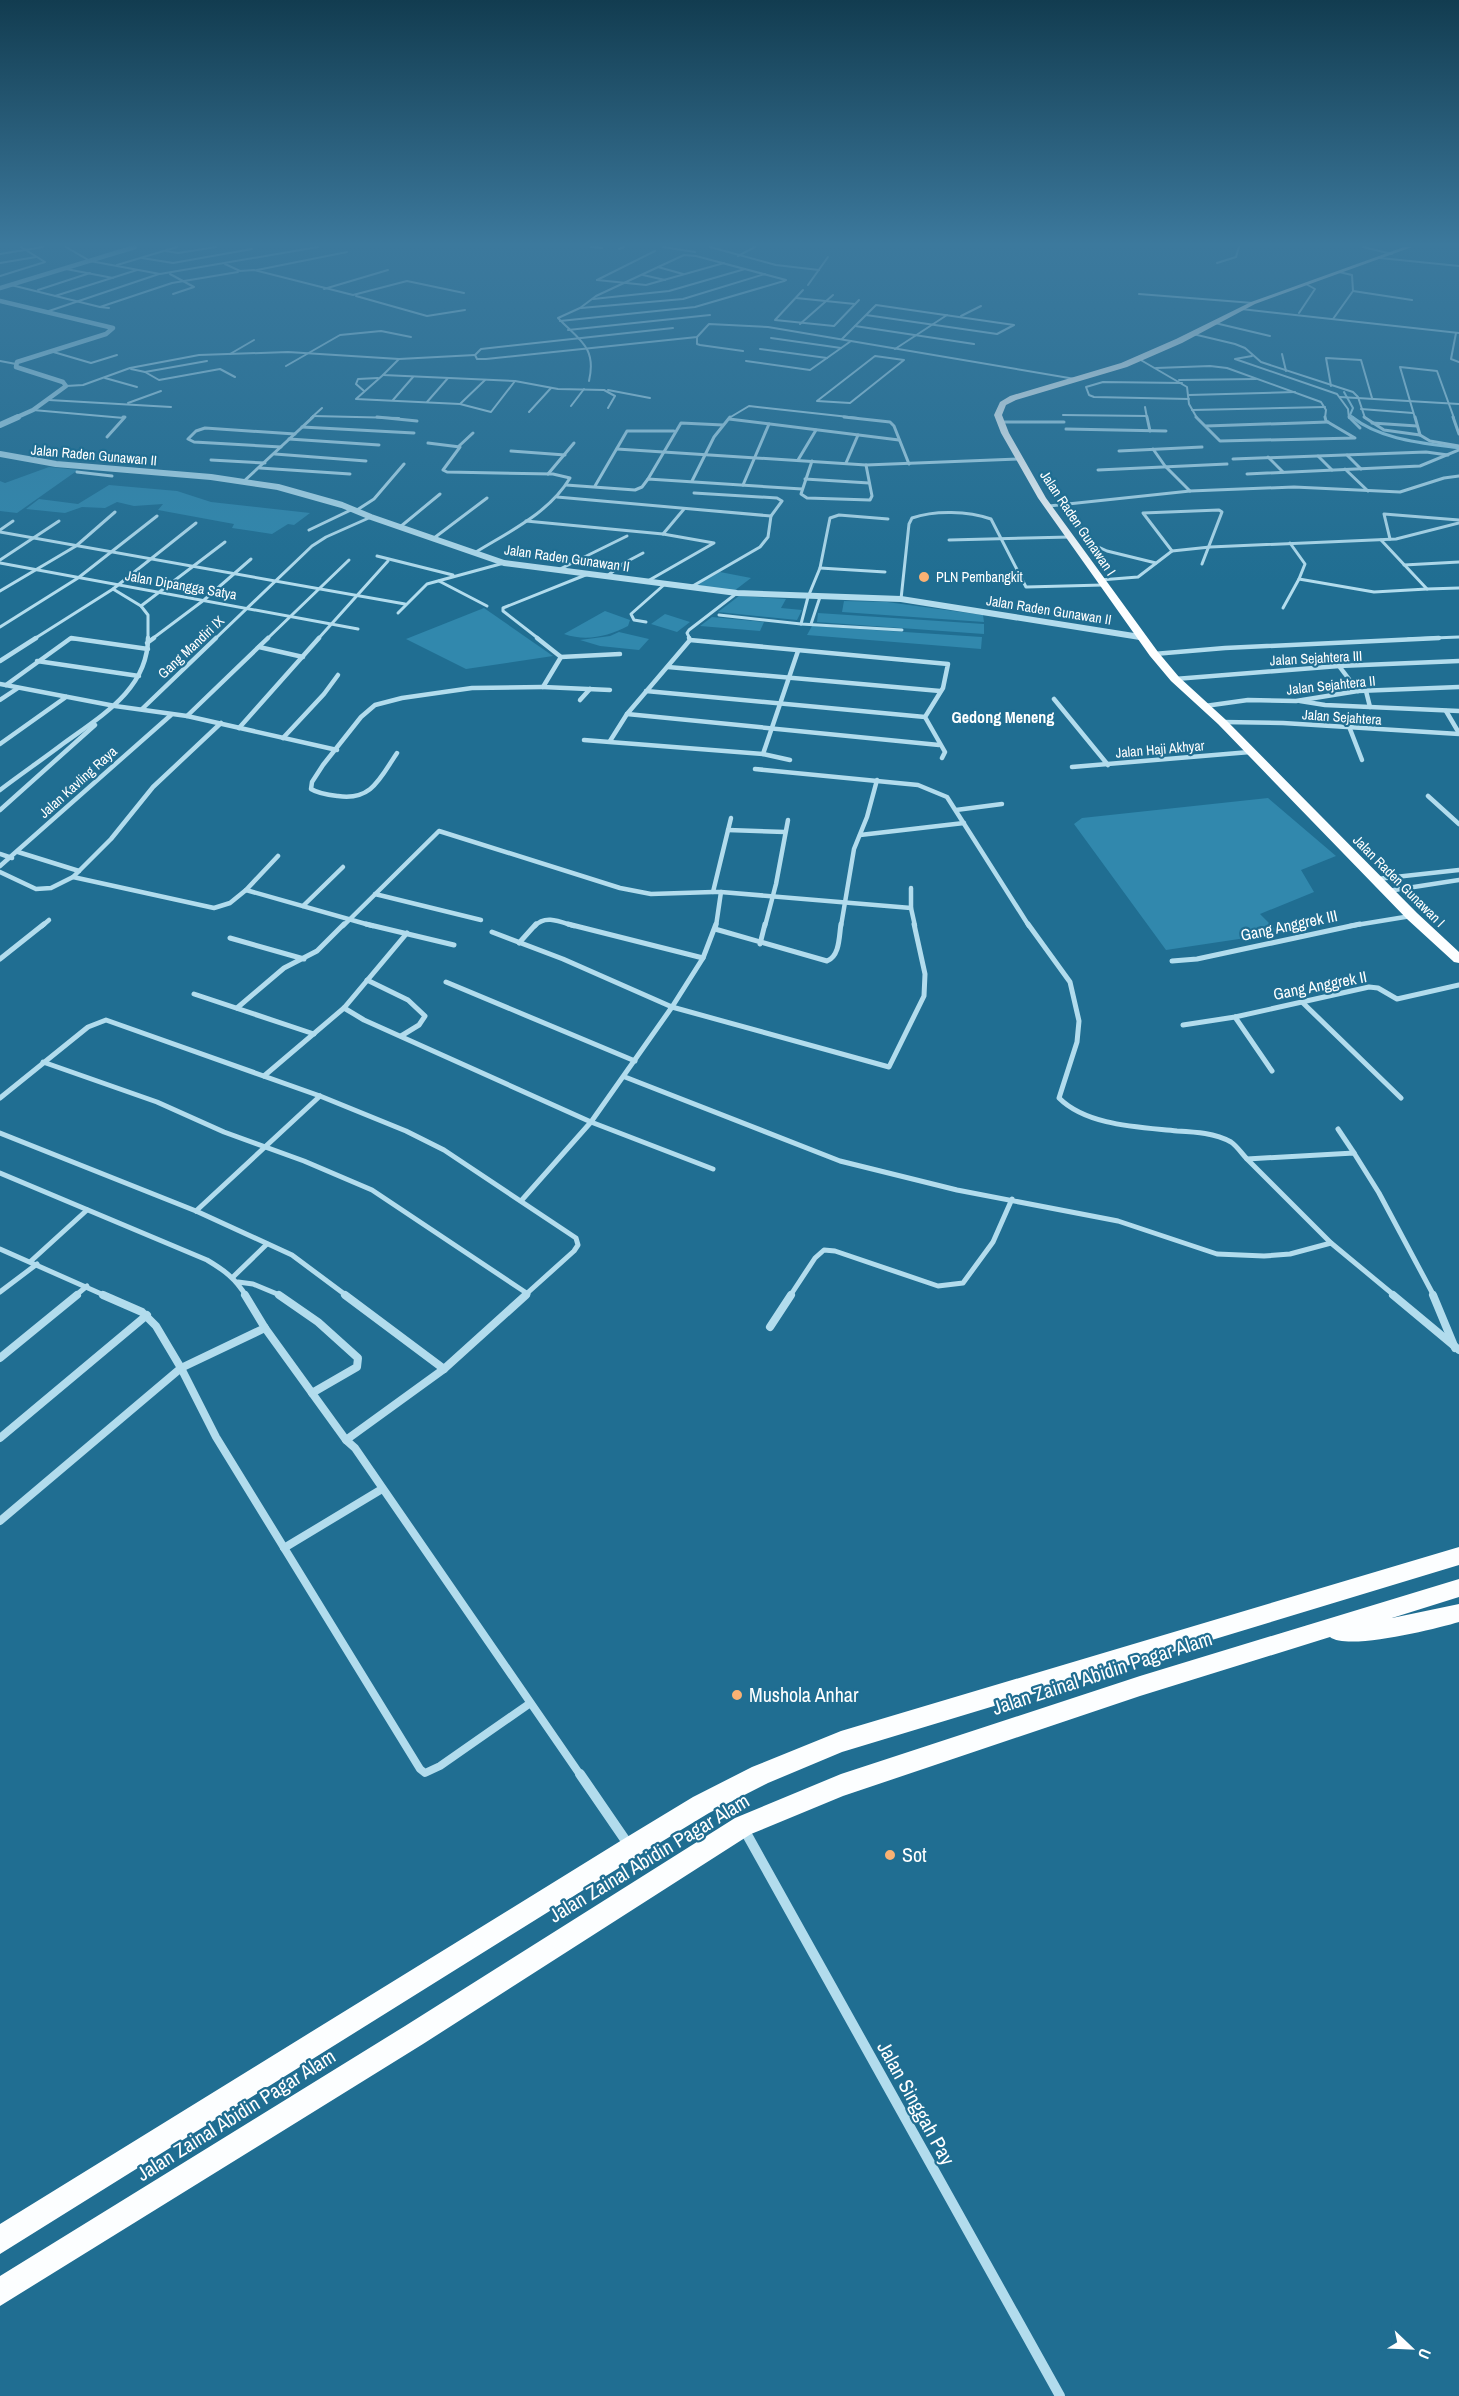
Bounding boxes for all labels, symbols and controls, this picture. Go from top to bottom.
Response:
street label: Jalan Raden Gunawan II [30,441,158,469]
street label: Jalan Raden Gunawan I [1036,467,1120,579]
street label: Jalan Raden Gunawan II [503,540,631,576]
street label: Jalan Dipangga Satya [124,566,239,604]
place label: PLN Pembangkit [936,568,1023,586]
marker: PLN Pembangkit [917,570,931,584]
street label: Jalan Raden Gunawan II [985,591,1113,629]
street label: Gang Mandiri IX [154,611,228,682]
street label: Jalan Sejahtera III [1269,647,1363,669]
street label: Jalan Sejahtera II [1286,671,1376,699]
street label: Jalan Sejahtera [1302,705,1383,729]
district label: Gedong Meneng [952,706,1054,728]
street label: Jalan Haji Akhyar [1115,736,1205,762]
street label: Jalan Kavling Raya [35,742,121,822]
street label: Jalan Raden Gunawan I [1349,831,1449,931]
street label: Gang Anggrek III [1239,904,1339,946]
street label: Gang Anggrek II [1271,965,1369,1005]
street label: Jalan Zainal Abidin Pagar Alam [988,1624,1215,1721]
place label: Mushola Anhar [749,1681,859,1708]
marker: Mushola Anhar [730,1688,744,1702]
street label: Jalan Zainal Abidin Pagar Alam [543,1787,754,1928]
place label: Sot [902,1841,927,1868]
marker: Sot [883,1848,897,1862]
street label: Jalan Singgah Pay [871,2036,962,2170]
street label: Jalan Zainal Abidin Pagar Alam [131,2042,340,2187]
north arrow [1381,2318,1441,2378]
text: U [1413,2345,1437,2363]

